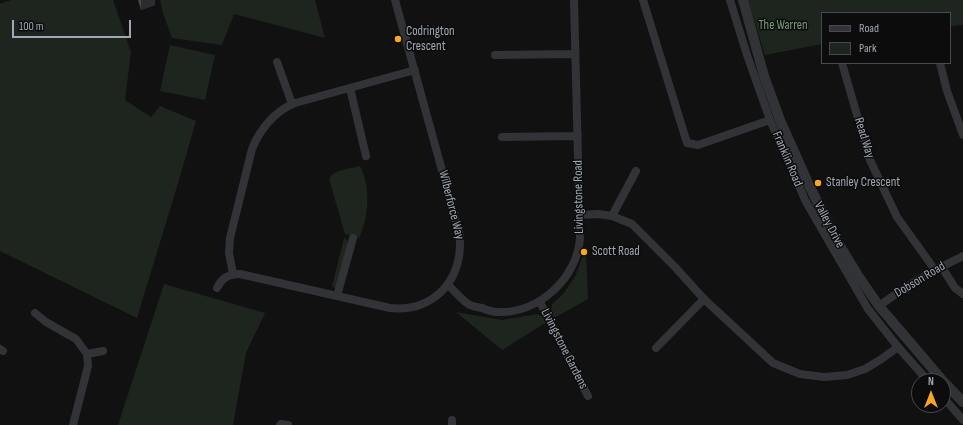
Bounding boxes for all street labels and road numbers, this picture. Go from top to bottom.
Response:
street label: Read Way [850,116,878,160]
street label: Franklin Road [768,129,806,189]
street label: Livingstone Road [571,160,587,234]
street label: Wilberforce Way [435,169,467,241]
street label: Valley Drive [810,199,848,251]
street label: Dobson Road [892,259,948,301]
street label: Livingstone Gardens [537,306,591,392]

